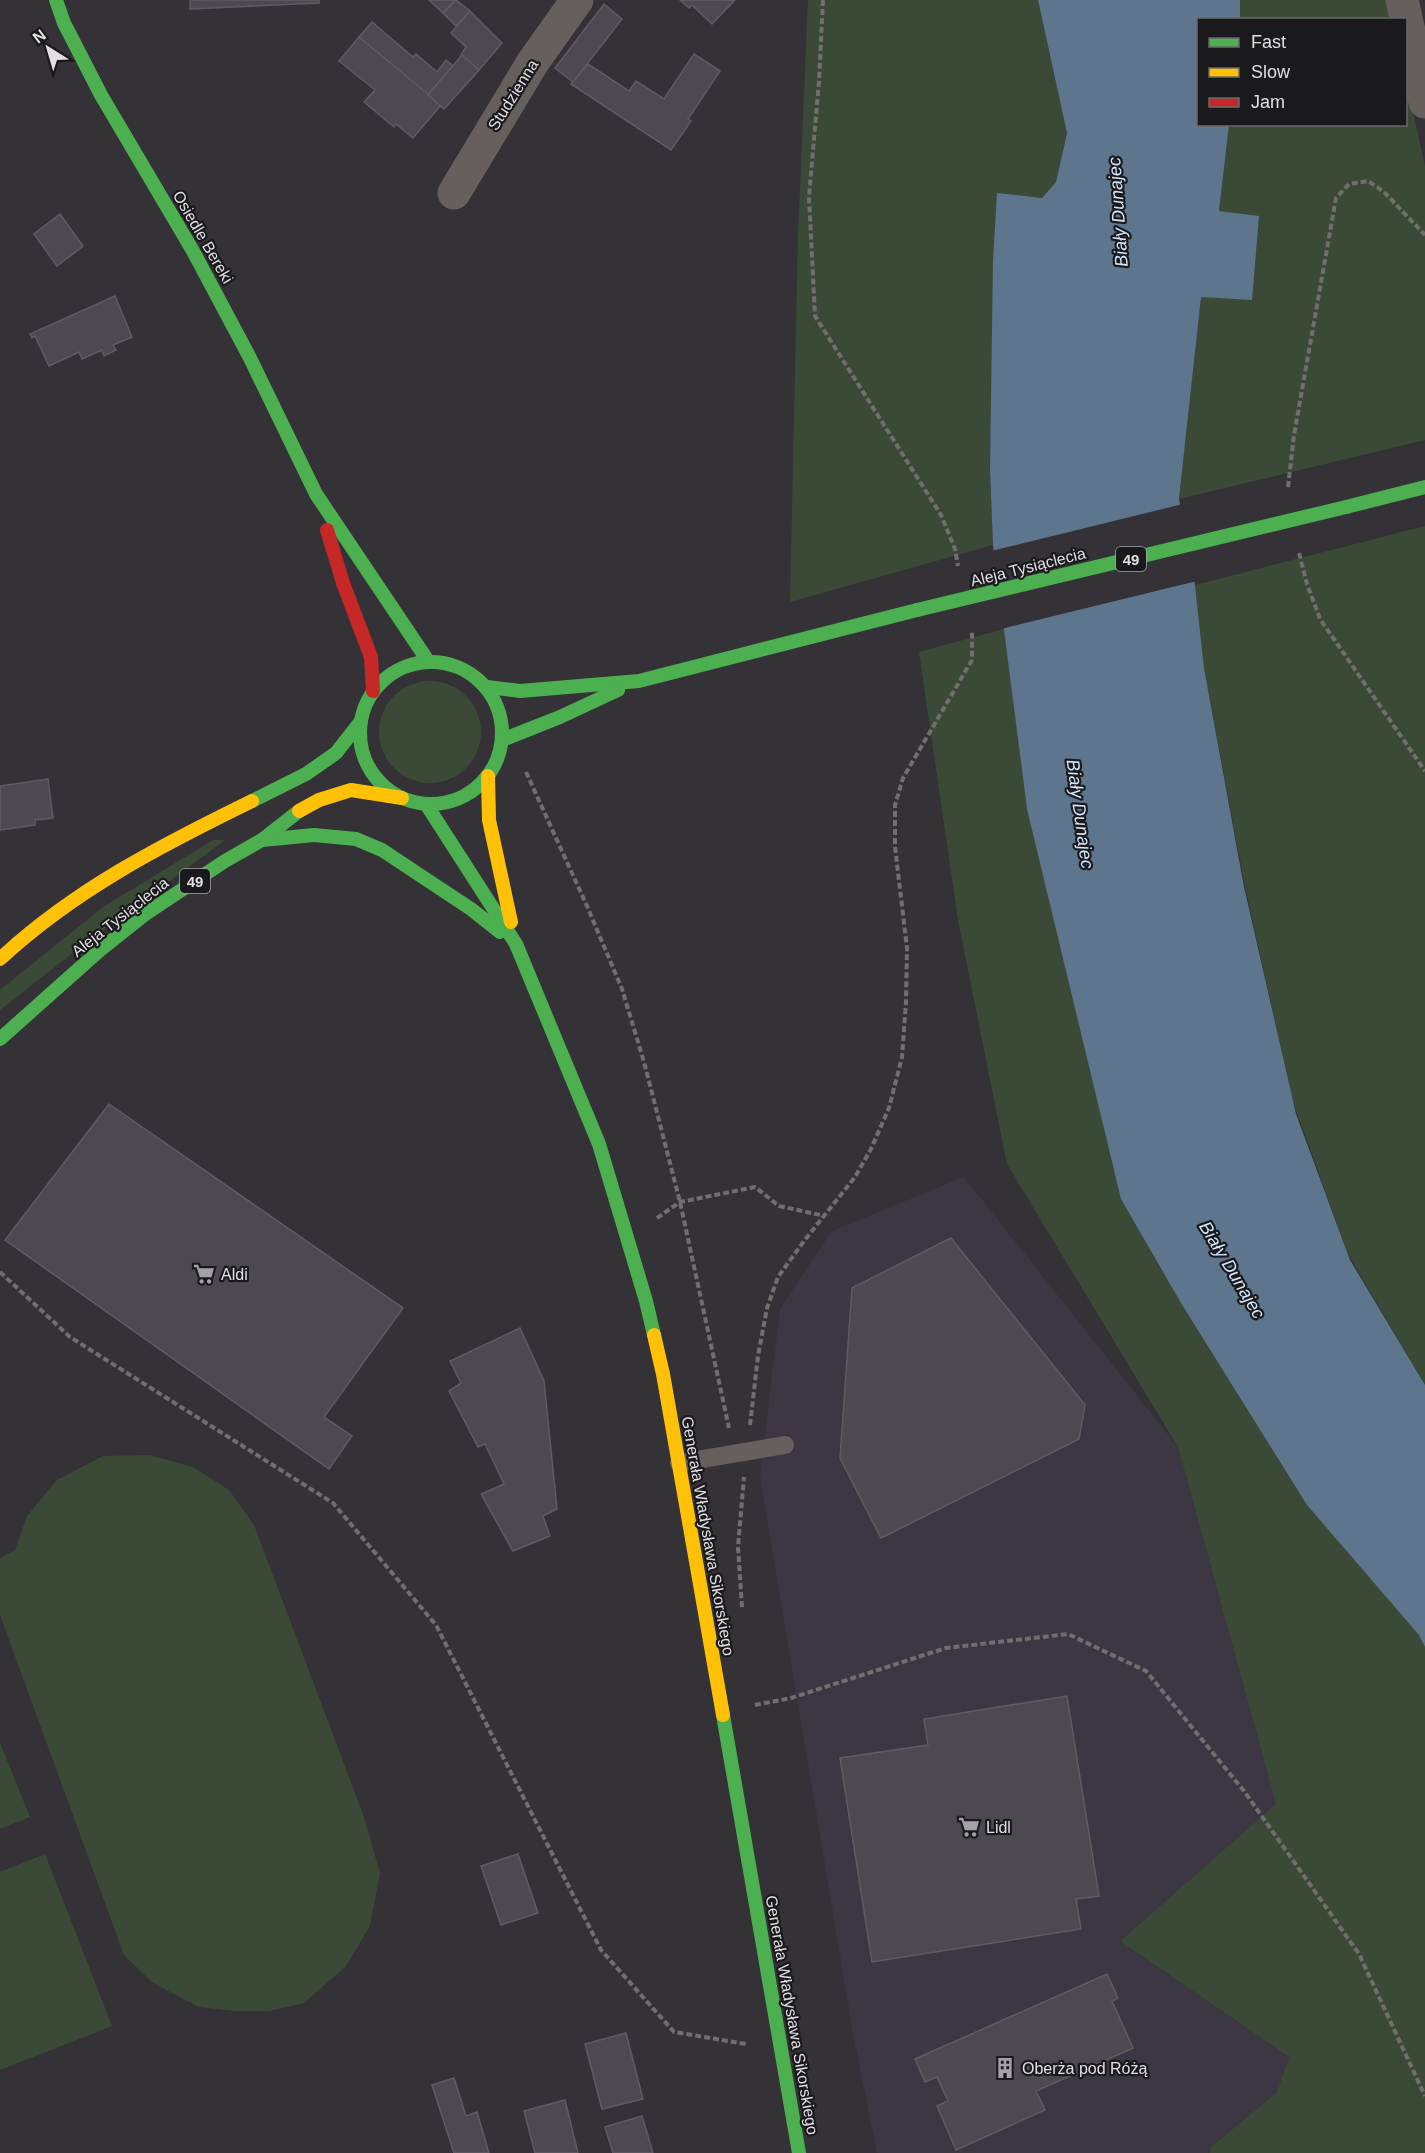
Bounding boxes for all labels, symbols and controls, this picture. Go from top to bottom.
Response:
north arrow [18,18,78,78]
legend [1197,18,1407,126]
text: N [30,26,49,47]
text: Fast [1251,32,1286,52]
street label: Studzienna [485,56,541,133]
text: Slow [1251,62,1291,82]
text: Jam [1251,92,1285,112]
water label: Biały Dunajec [1104,156,1132,268]
street label: Osiedle Bereki [170,188,236,286]
street label: Aleja Tysiąclecia [969,544,1087,590]
road number: 49 [1116,547,1146,571]
water label: Biały Dunajec [1062,758,1098,870]
road number: 49 [180,869,210,893]
street label: Aleja Tysiąclecia [68,874,172,960]
water label: Biały Dunajec [1195,1218,1269,1322]
supermarket icon: Aldi [192,1262,216,1286]
place label: Aldi [221,1266,248,1283]
street label: Generała Władysława Sikorskiego [679,1415,737,1657]
supermarket icon: Lidl [957,1815,981,1839]
place label: Lidl [986,1819,1011,1836]
street label: Generała Władysława Sikorskiego [763,1894,821,2136]
building icon: Oberża pod Różą [993,2056,1017,2080]
place label: Oberża pod Różą [1022,2060,1148,2077]

